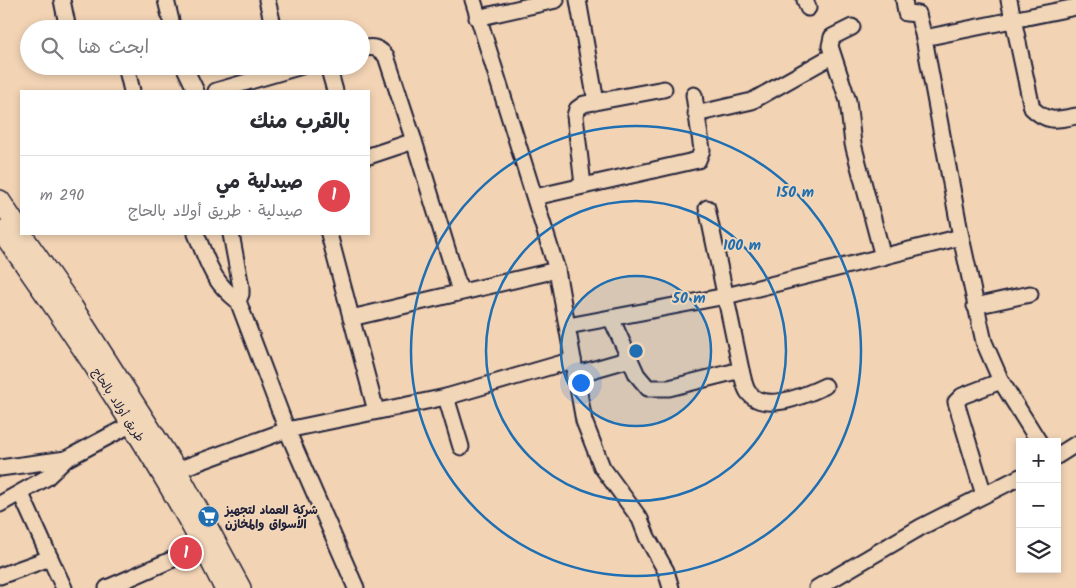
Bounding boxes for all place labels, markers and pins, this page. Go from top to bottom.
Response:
centre of rings [627,342,645,360]
place label: شركة العماد لتجهيز الأسواق والمخازن [224,501,318,534]
supermarket icon: شركة العماد لتجهيز الأسواق والمخازن [197,505,221,529]
pin: 1 [170,534,202,572]

